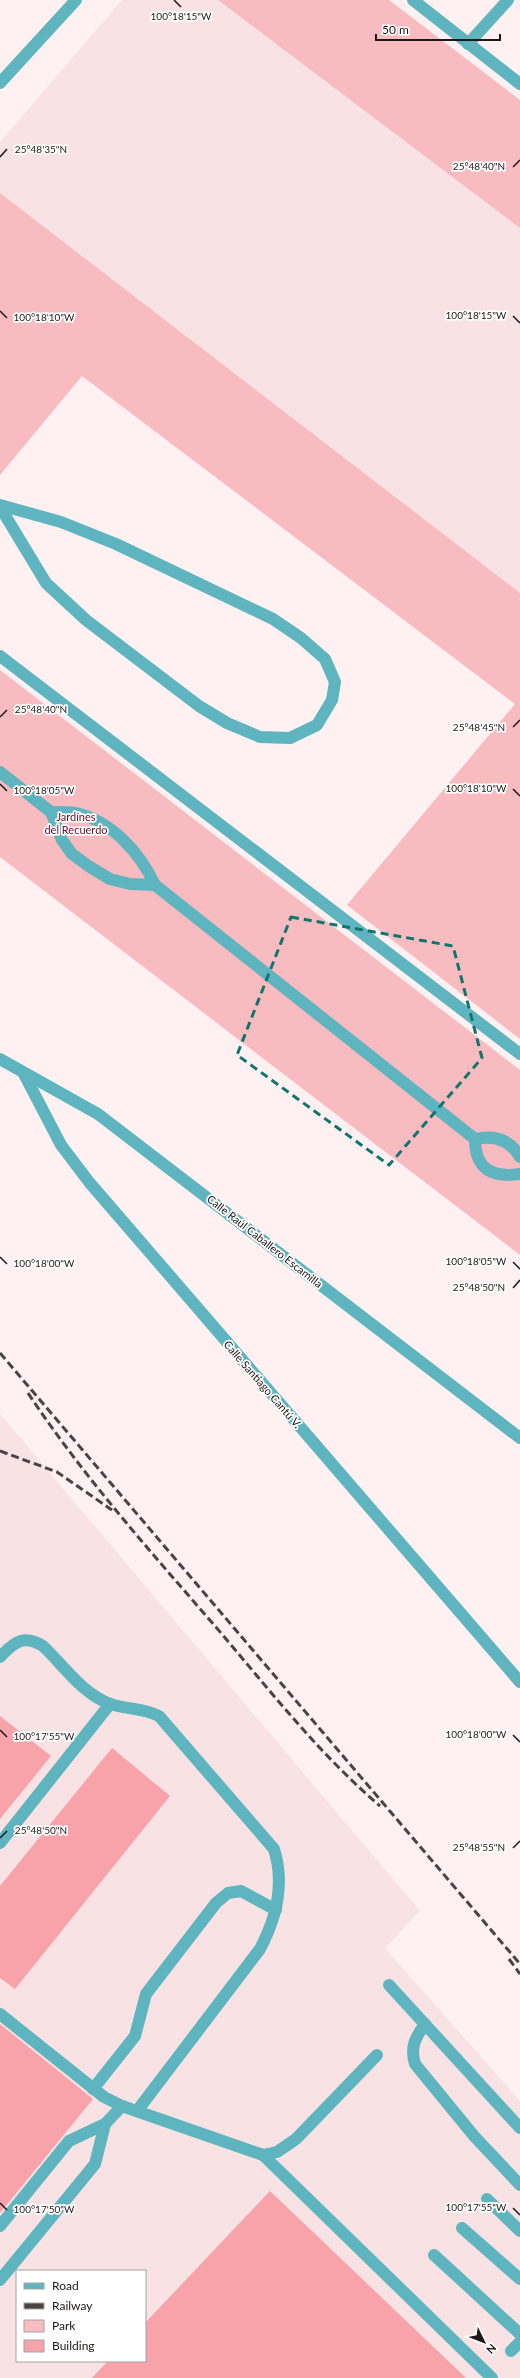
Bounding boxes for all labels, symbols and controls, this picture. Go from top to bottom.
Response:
text: 100°18'15"W [151,10,212,22]
scale bar [376,16,500,42]
text: 50 m [382,22,409,37]
text: 25°48'35"N [15,143,67,155]
text: 25°48'40"N [453,160,505,172]
text: 100°18'15"W [446,309,507,321]
text: 100°18'10"W [14,311,75,323]
text: 25°48'40"N [15,703,67,715]
text: 25°48'45"N [453,721,505,733]
text: 100°18'10"W [446,782,507,794]
text: 100°18'05"W [14,784,75,796]
park label: Jardínes del Recuerdo [44,810,108,836]
street label: Calle Raúl Caballero Escamilla [205,1192,325,1290]
text: 100°18'05"W [446,1255,507,1267]
text: 100°18'00"W [14,1257,75,1269]
text: 25°48'50"N [453,1281,505,1293]
street label: Calle Santiago Cantú V. [221,1338,305,1430]
text: 100°18'00"W [446,1728,507,1740]
text: 100°17'55"W [14,1730,75,1742]
text: 25°48'50"N [15,1824,67,1836]
text: 25°48'55"N [453,1841,505,1853]
text: 100°17'55"W [446,2201,507,2213]
text: 100°17'50"W [14,2203,75,2215]
legend [16,2270,146,2362]
text: Road [52,2278,79,2293]
text: Railway [52,2298,93,2313]
text: Park [52,2318,76,2333]
north arrow [464,2322,504,2362]
text: Building [52,2338,95,2353]
text: N [484,2342,499,2357]

